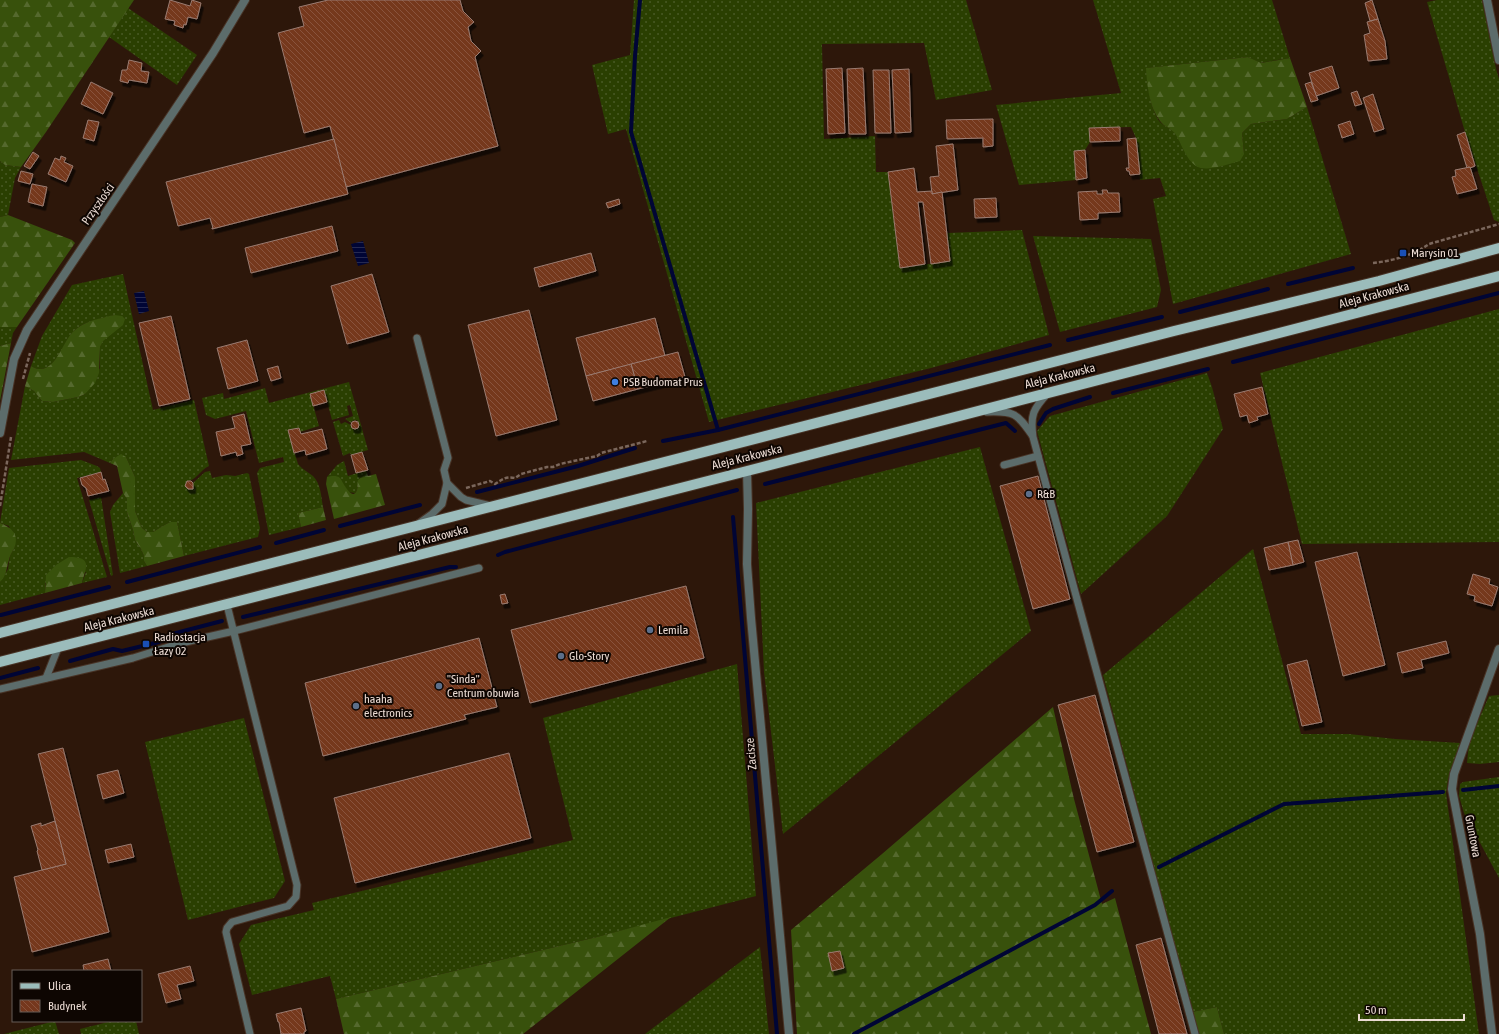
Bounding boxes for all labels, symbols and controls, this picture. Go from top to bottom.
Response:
street label: Przyszłości [79,181,117,227]
place label: Marysin 01 [1411,246,1459,260]
marker: Marysin 01 [1398,248,1408,258]
street label: Aleja Krakowska [1337,279,1411,311]
street label: Aleja Krakowska [1023,361,1097,391]
place label: PSB Budomat Prus [623,375,703,389]
marker: PSB Budomat Prus [610,377,620,387]
street label: Aleja Krakowska [710,442,784,472]
place label: R&B [1037,487,1055,501]
marker: R&B [1024,489,1034,499]
street label: Aleja Krakowska [396,522,470,554]
street label: Aleja Krakowska [82,604,156,634]
place label: Lemila [658,623,688,637]
marker: Lemila [645,625,655,635]
place label: Radiostacja Łazy 02 [154,630,206,658]
marker: Radiostacja Łazy 02 [141,639,151,649]
place label: Glo-Story [569,649,610,663]
marker: Glo-Story [556,651,566,661]
place label: "Sinda" Centrum obuwia [447,672,519,700]
marker: "Sinda" Centrum obuwia [434,681,444,691]
place label: haaha electronics [364,692,412,720]
marker: haaha electronics [351,701,361,711]
street label: Zacisze [743,737,759,771]
street label: Gruntowa [1462,814,1484,858]
legend [12,970,142,1022]
text: Ulica [48,979,71,993]
scale bar [1359,996,1464,1022]
text: Budynek [48,999,87,1013]
text: 50 m [1365,1003,1387,1017]

